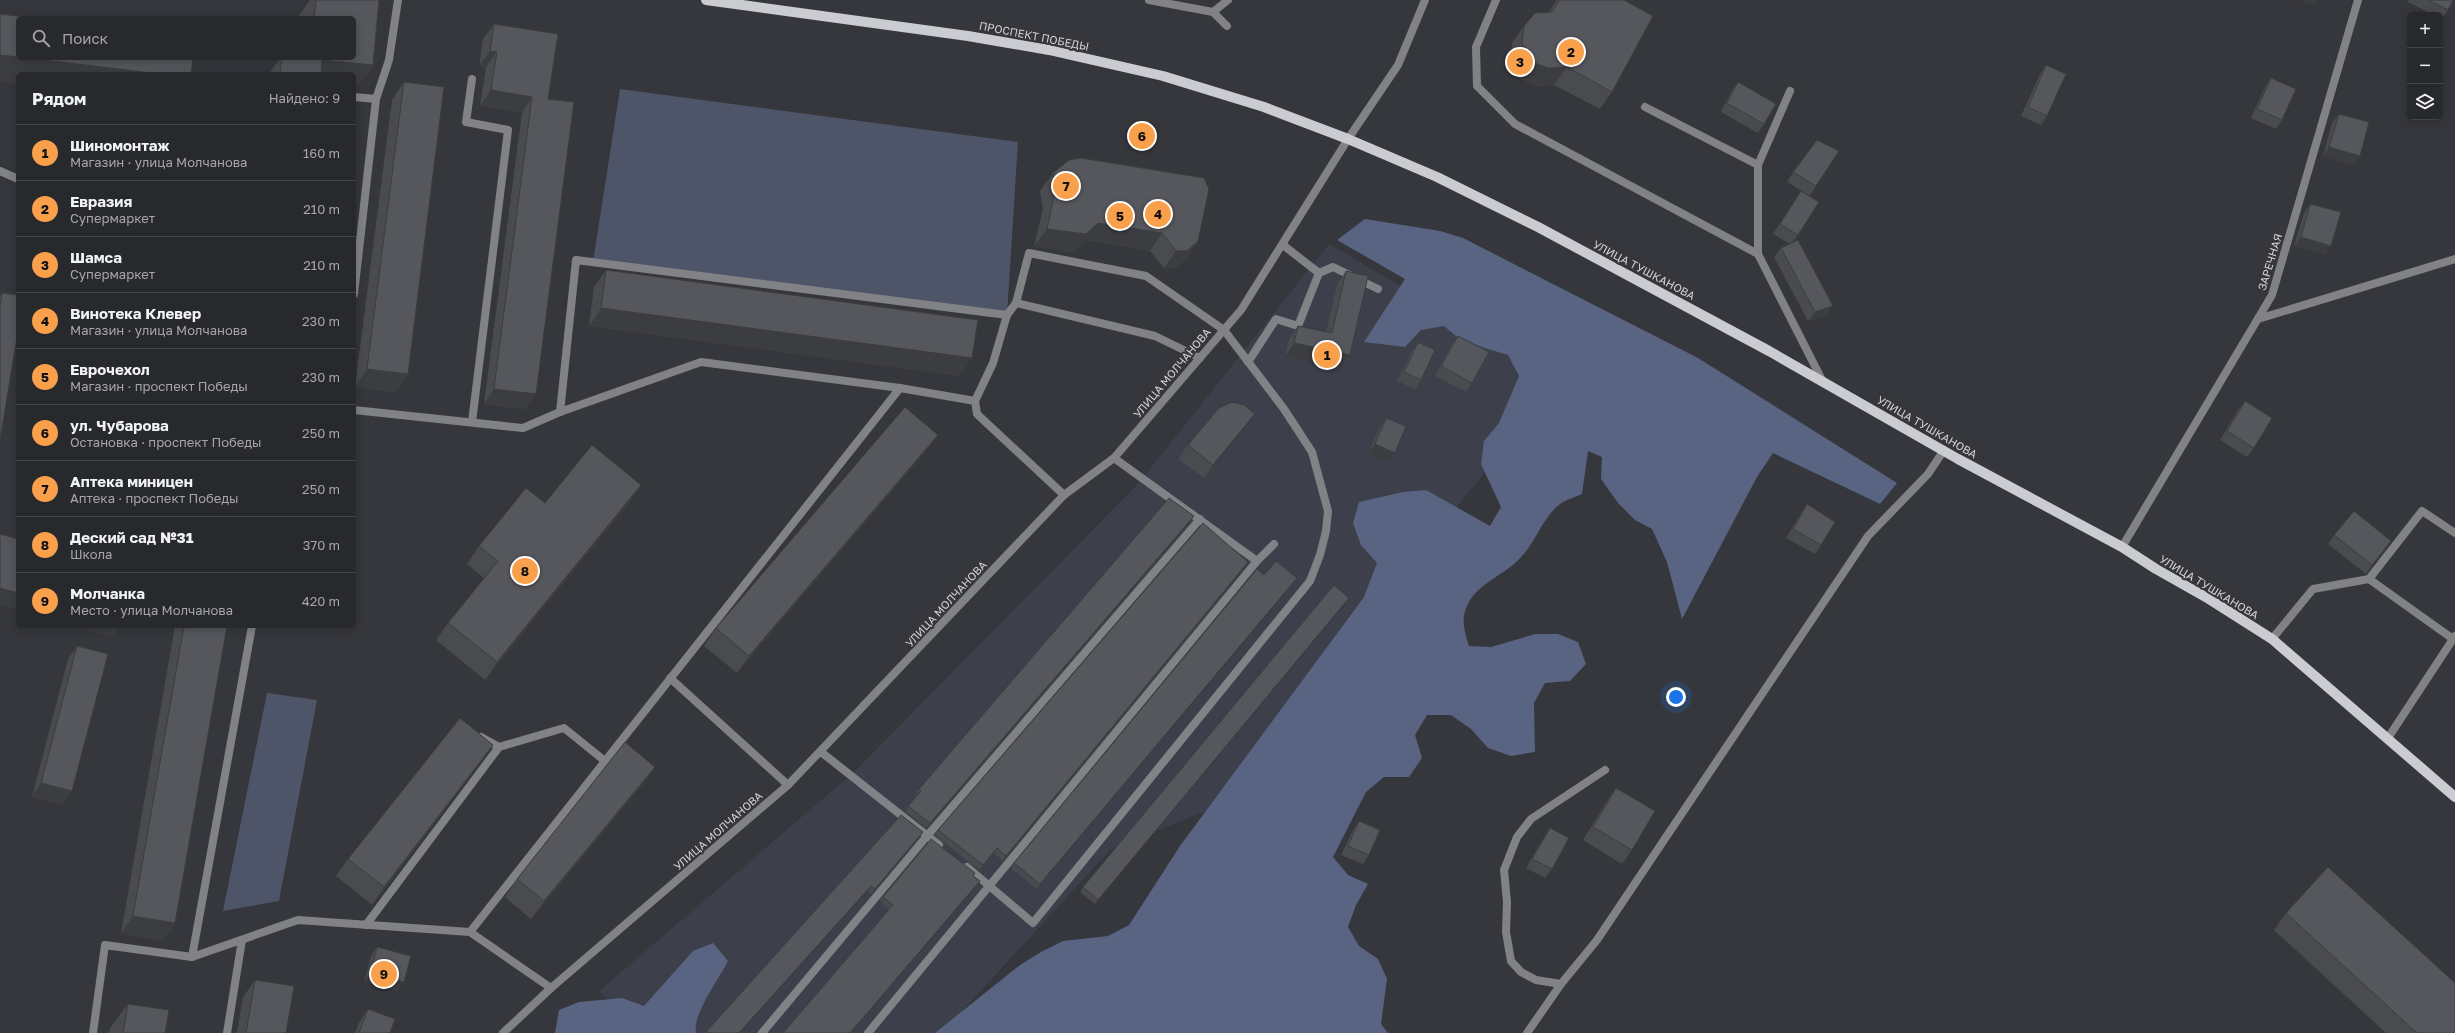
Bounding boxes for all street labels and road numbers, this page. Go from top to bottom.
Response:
street label: ПРОСПЕКТ ПОБЕДЫ [978,18,1090,53]
street label: ЗАРЕЧНАЯ [2255,232,2284,292]
street label: УЛИЦА ТУШКАНОВА [1591,237,1698,302]
street label: УЛИЦА МОЛЧАНОВА [1130,325,1213,420]
street label: УЛИЦА ТУШКАНОВА [1875,393,1980,461]
street label: УЛИЦА ТУШКАНОВА [2157,552,2262,622]
street label: УЛИЦА МОЛЧАНОВА [902,557,989,649]
street label: УЛИЦА МОЛЧАНОВА [671,788,765,873]

